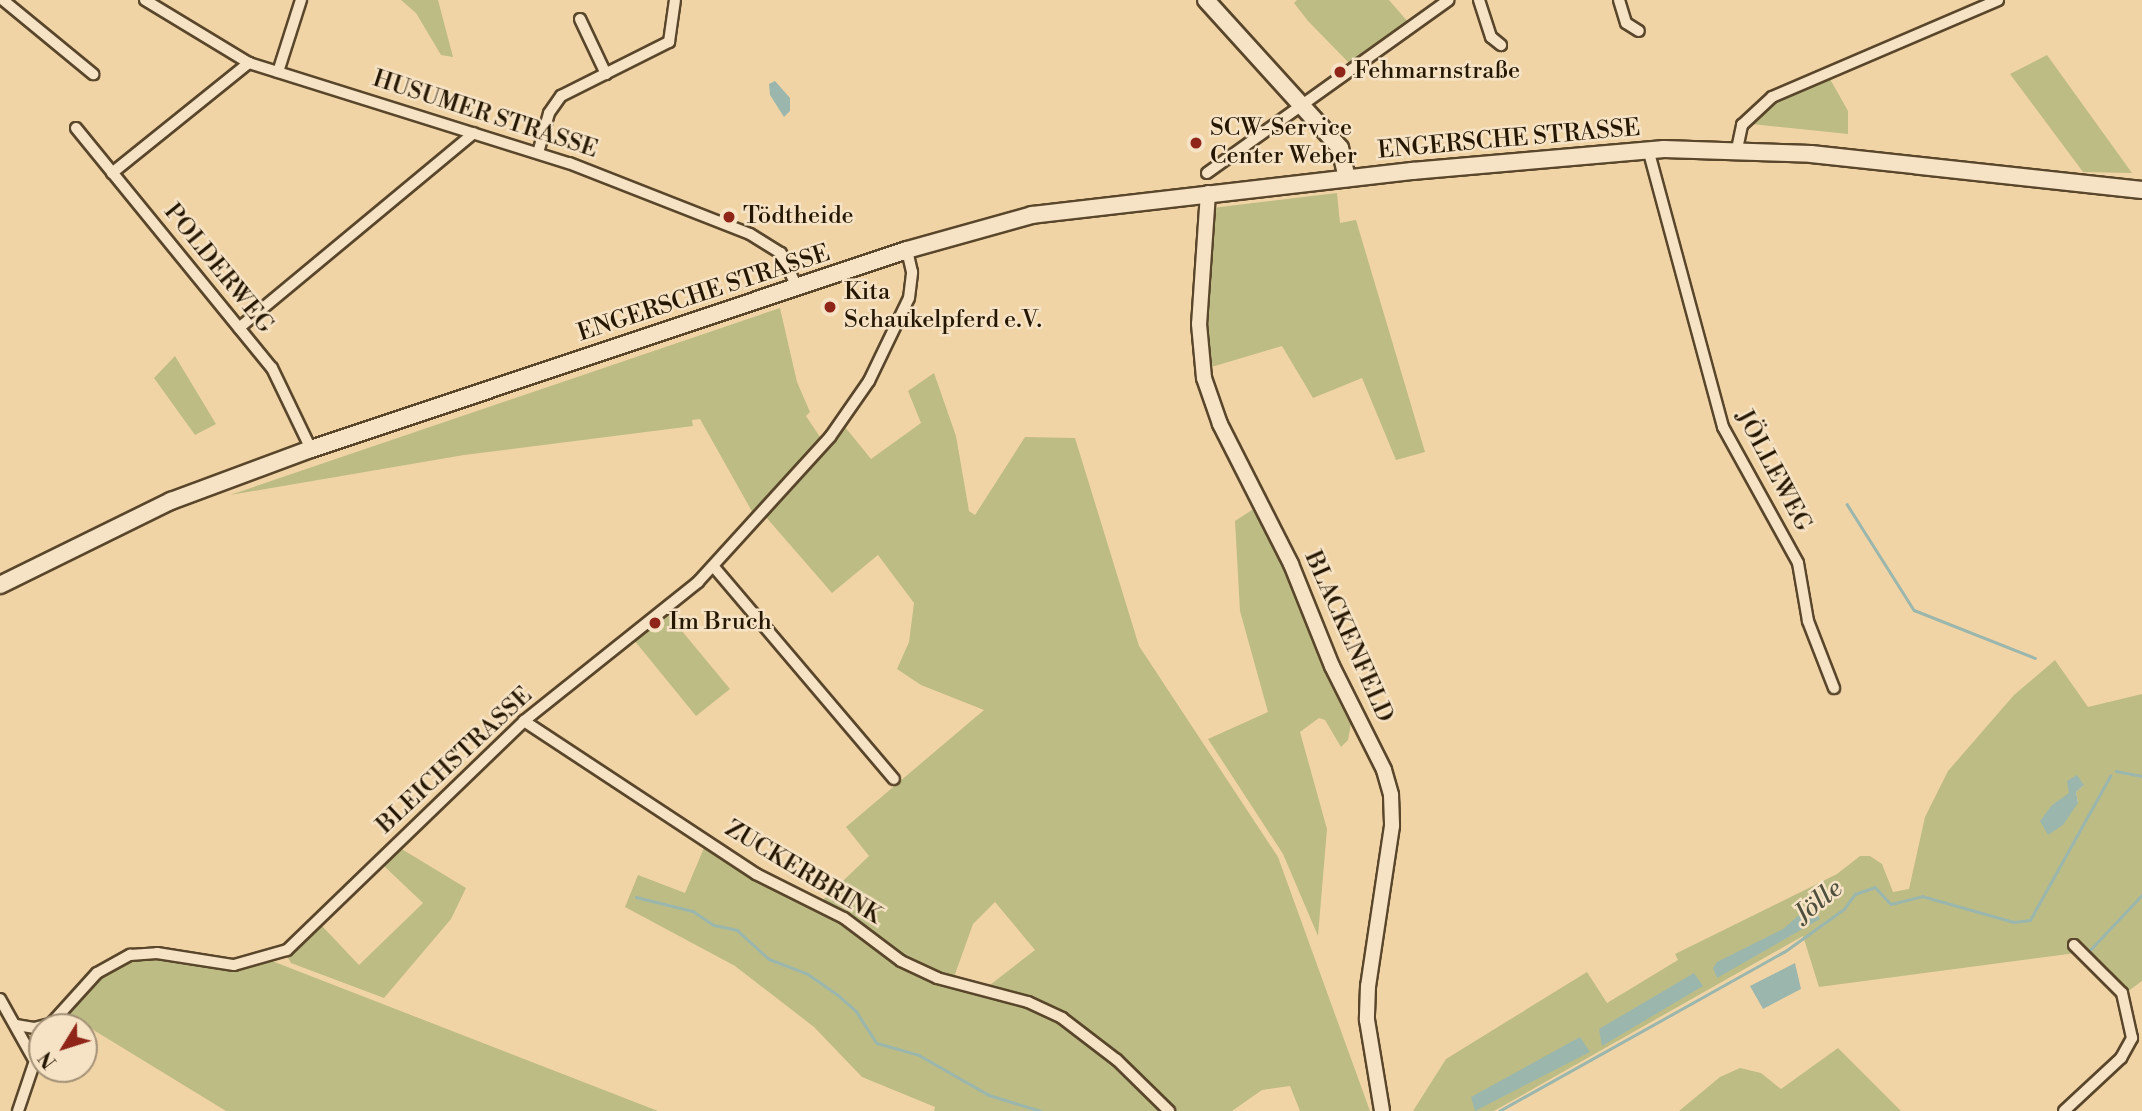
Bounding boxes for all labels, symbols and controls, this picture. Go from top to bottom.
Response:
place label: Fehmarnstraße [1354,58,1520,86]
marker: Fehmarnstraße [1332,64,1348,80]
street label: HUSUMER STRASSE [369,65,601,165]
street label: ENGERSCHE STRASSE [1376,114,1642,166]
place label: SCW-Service Center Weber [1210,115,1357,171]
marker: SCW-Service Center Weber [1188,135,1204,151]
street label: POLDERWEG [157,198,279,340]
place label: Tödtheide [743,203,854,231]
marker: Tödtheide [721,209,737,225]
street label: ENGERSCHE STRASSE [574,240,834,348]
place label: Kita Schaukelpferd e.V. [844,279,1042,335]
marker: Kita Schaukelpferd e.V. [822,299,838,315]
street label: JÖLLEWEG [1729,405,1817,537]
street label: BLACKENFELD [1297,547,1399,727]
place label: Im Bruch [669,609,772,637]
marker: Im Bruch [647,615,663,631]
street label: BLEICHSTRASSE [371,682,539,840]
street label: ZUCKERBRINK [719,815,887,931]
water label: Jölle [1789,874,1849,930]
north arrow [28,1013,98,1083]
text: N [34,1046,62,1073]

